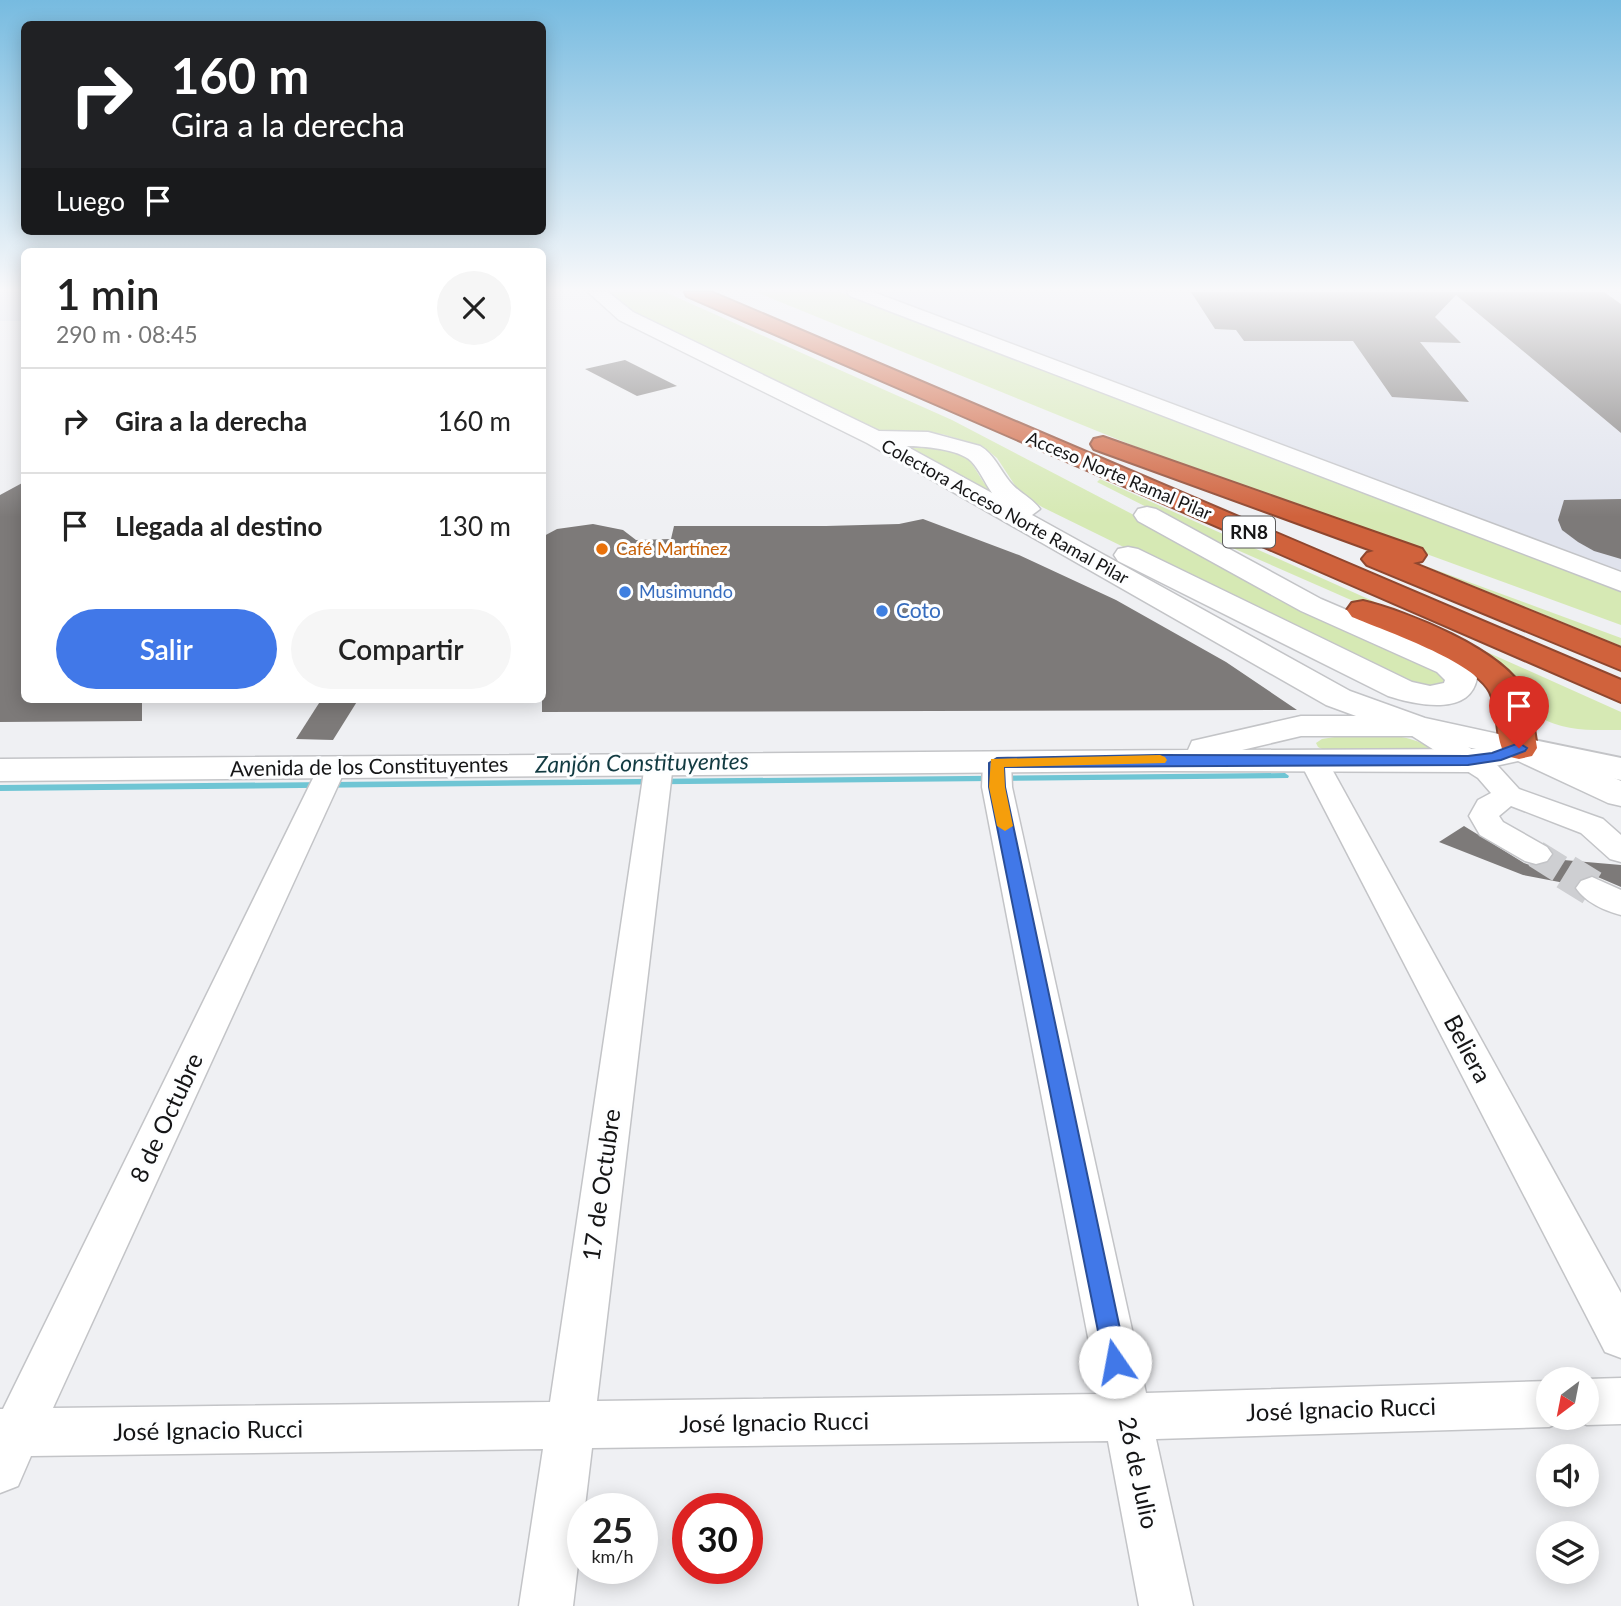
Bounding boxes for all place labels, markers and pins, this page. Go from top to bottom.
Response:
place label: Café Martínez [616,537,728,559]
marker: Café Martínez [594,541,610,557]
place label: Musimundo [639,580,733,602]
marker: Musimundo [617,584,633,600]
place label: Coto [896,597,941,622]
marker: Coto [874,603,890,619]
pin [1489,676,1549,748]

